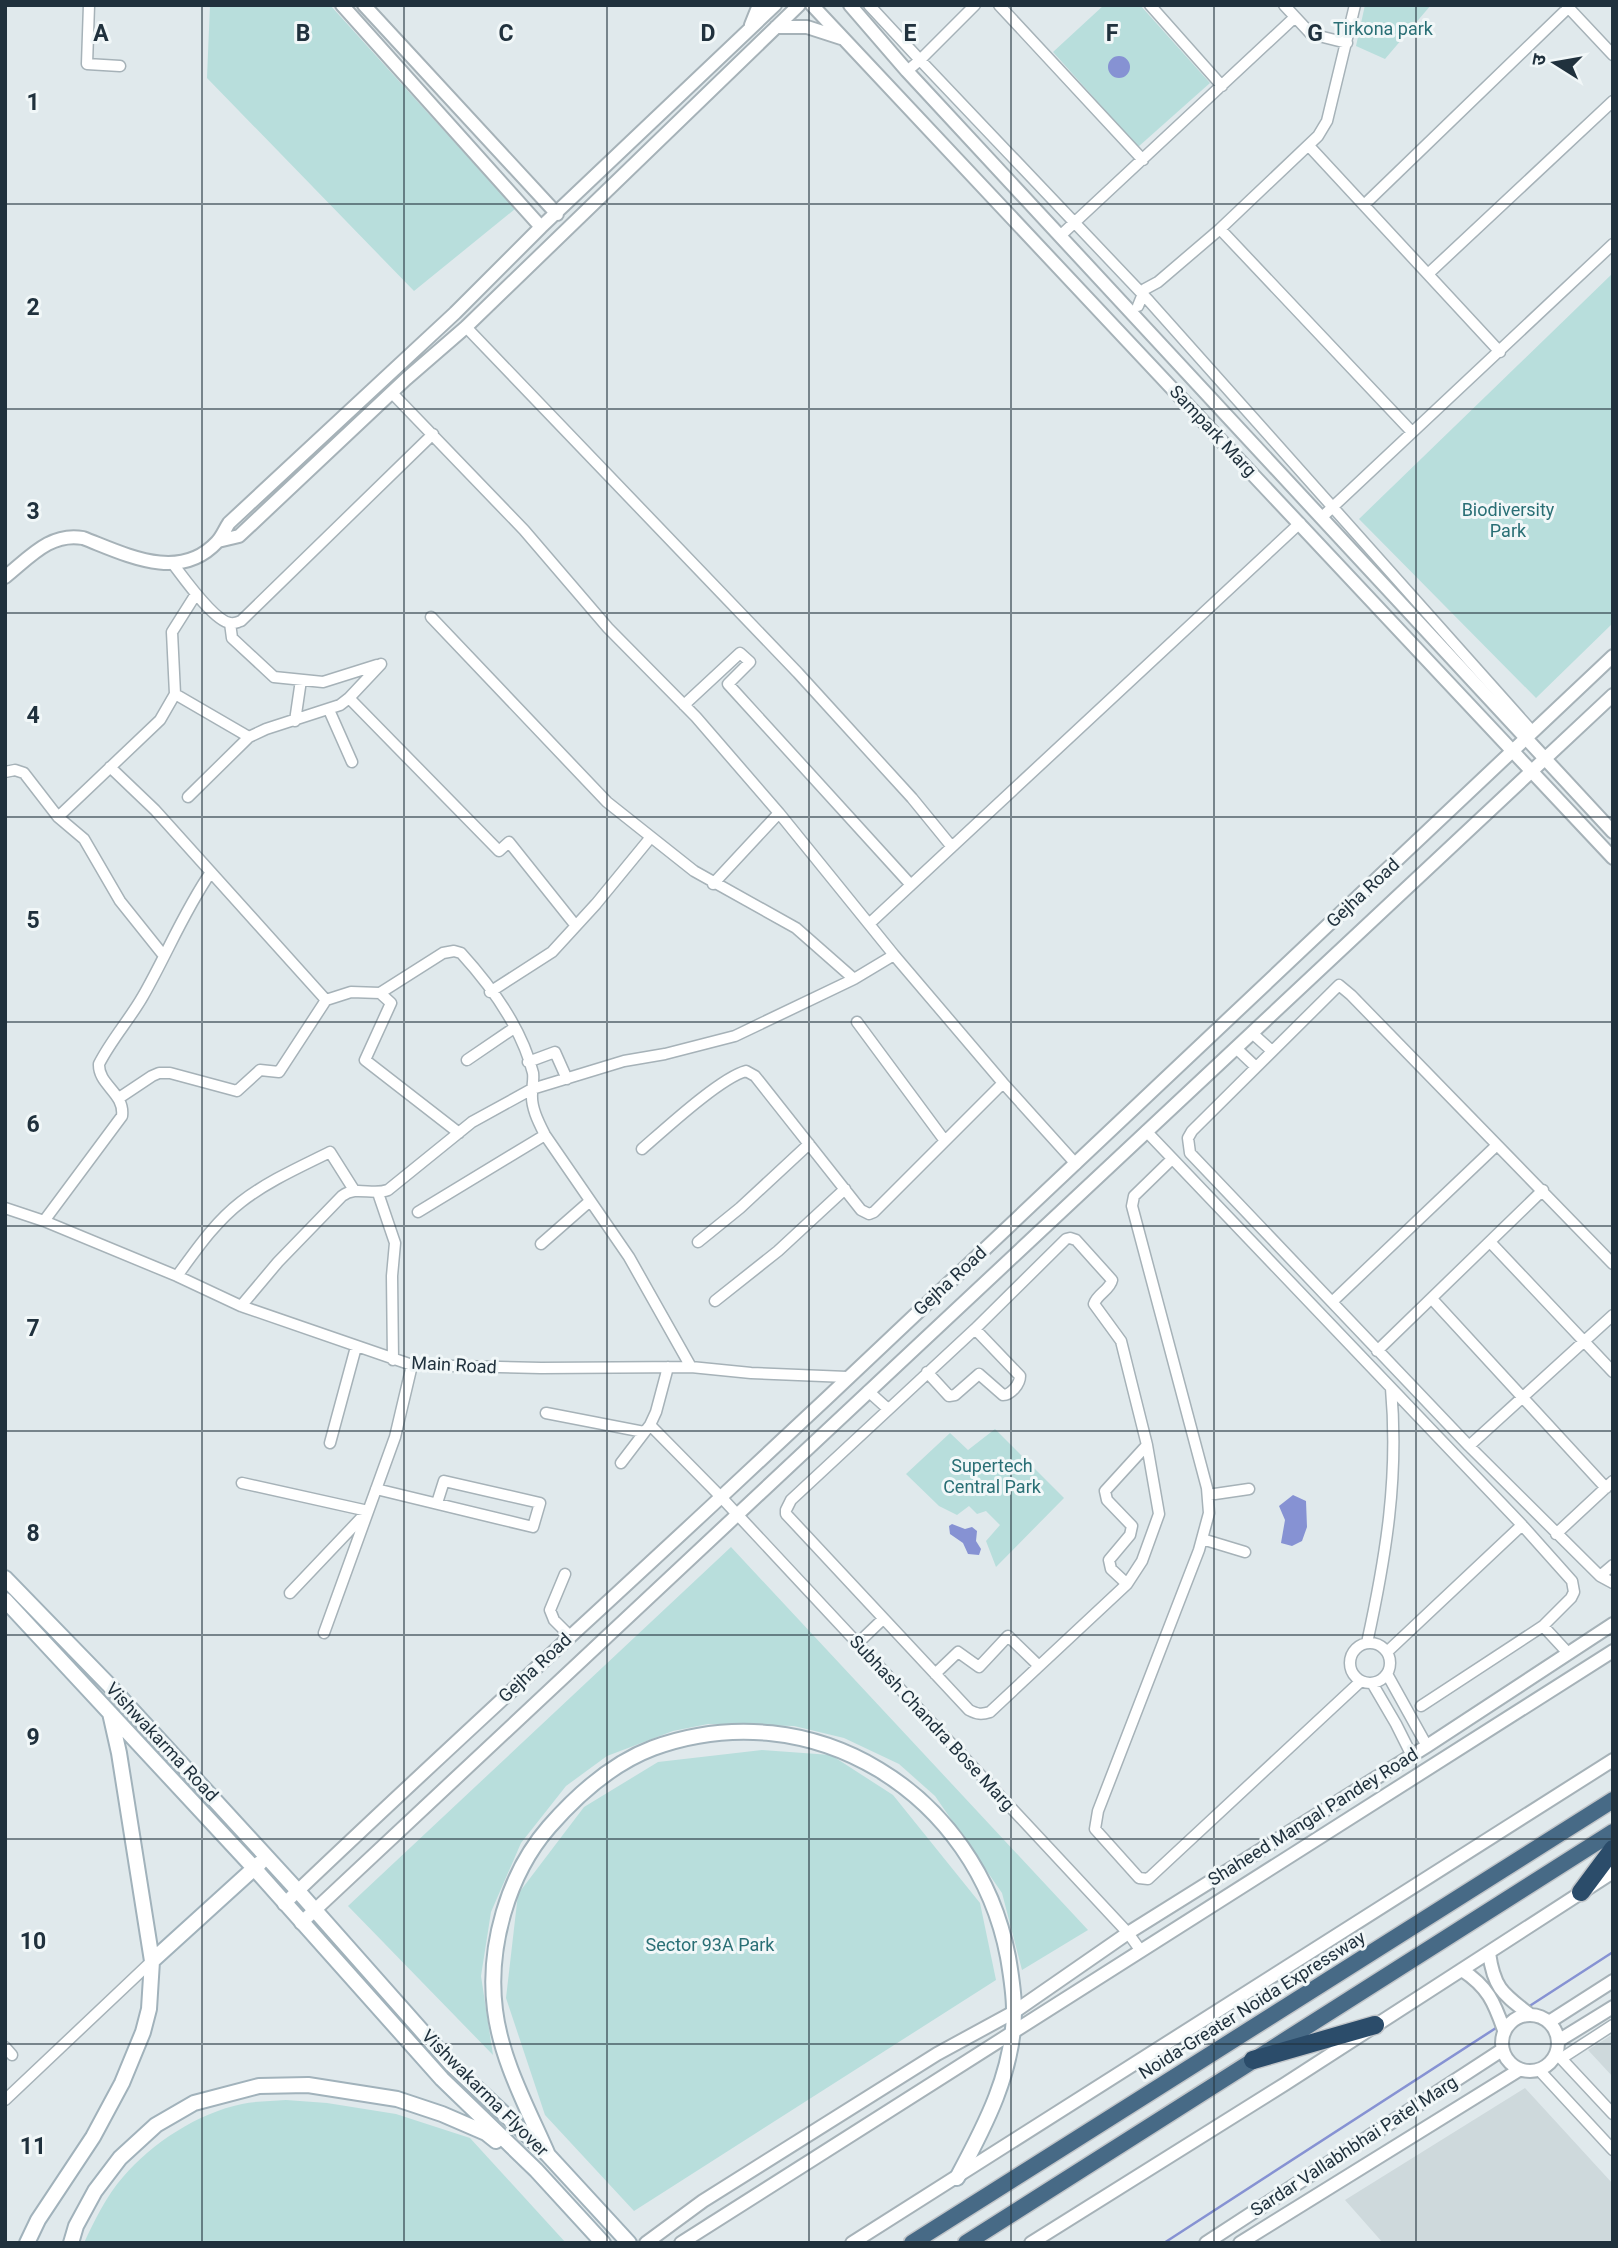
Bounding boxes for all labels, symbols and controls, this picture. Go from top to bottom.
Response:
park label: Tirkona park [1333,18,1434,39]
text: A [93,20,109,47]
text: B [296,20,310,47]
text: C [498,20,514,47]
text: D [701,20,715,47]
text: E [904,20,917,47]
text: F [1106,20,1119,47]
text: G [1307,20,1323,47]
north arrow [1520,28,1590,98]
text: उ [1526,51,1551,68]
text: 1 [26,89,40,116]
text: 2 [26,294,40,321]
street label: Sampark Marg [1166,381,1261,481]
text: 3 [26,498,40,525]
park label: Biodiversity Park [1462,499,1555,541]
text: 4 [26,702,40,729]
street label: Gejha Road [1322,854,1403,932]
text: 5 [26,907,40,934]
text: 6 [26,1111,40,1138]
street label: Gejha Road [909,1242,990,1320]
text: 7 [26,1315,40,1342]
street label: Main Road [411,1352,497,1377]
park label: Supertech Central Park [943,1455,1042,1497]
text: 8 [26,1520,40,1547]
street label: Gejha Road [494,1629,575,1707]
street label: Subhash Chandra Bose Marg [846,1631,1019,1815]
street label: Vishwakarma Road [102,1678,223,1805]
text: 9 [26,1724,40,1751]
street label: Shaheed Mangal Pandey Road [1204,1743,1421,1890]
street label: Noida-Greater Noida Expressway [1135,1926,1369,2083]
text: 10 [20,1928,46,1955]
park label: Sector 93A Park [646,1934,775,1955]
street label: Vishwakarma Flyover [418,2025,553,2160]
street label: Sardar Vallabhbhai Patel Marg [1247,2071,1461,2220]
text: 11 [20,2133,46,2160]

